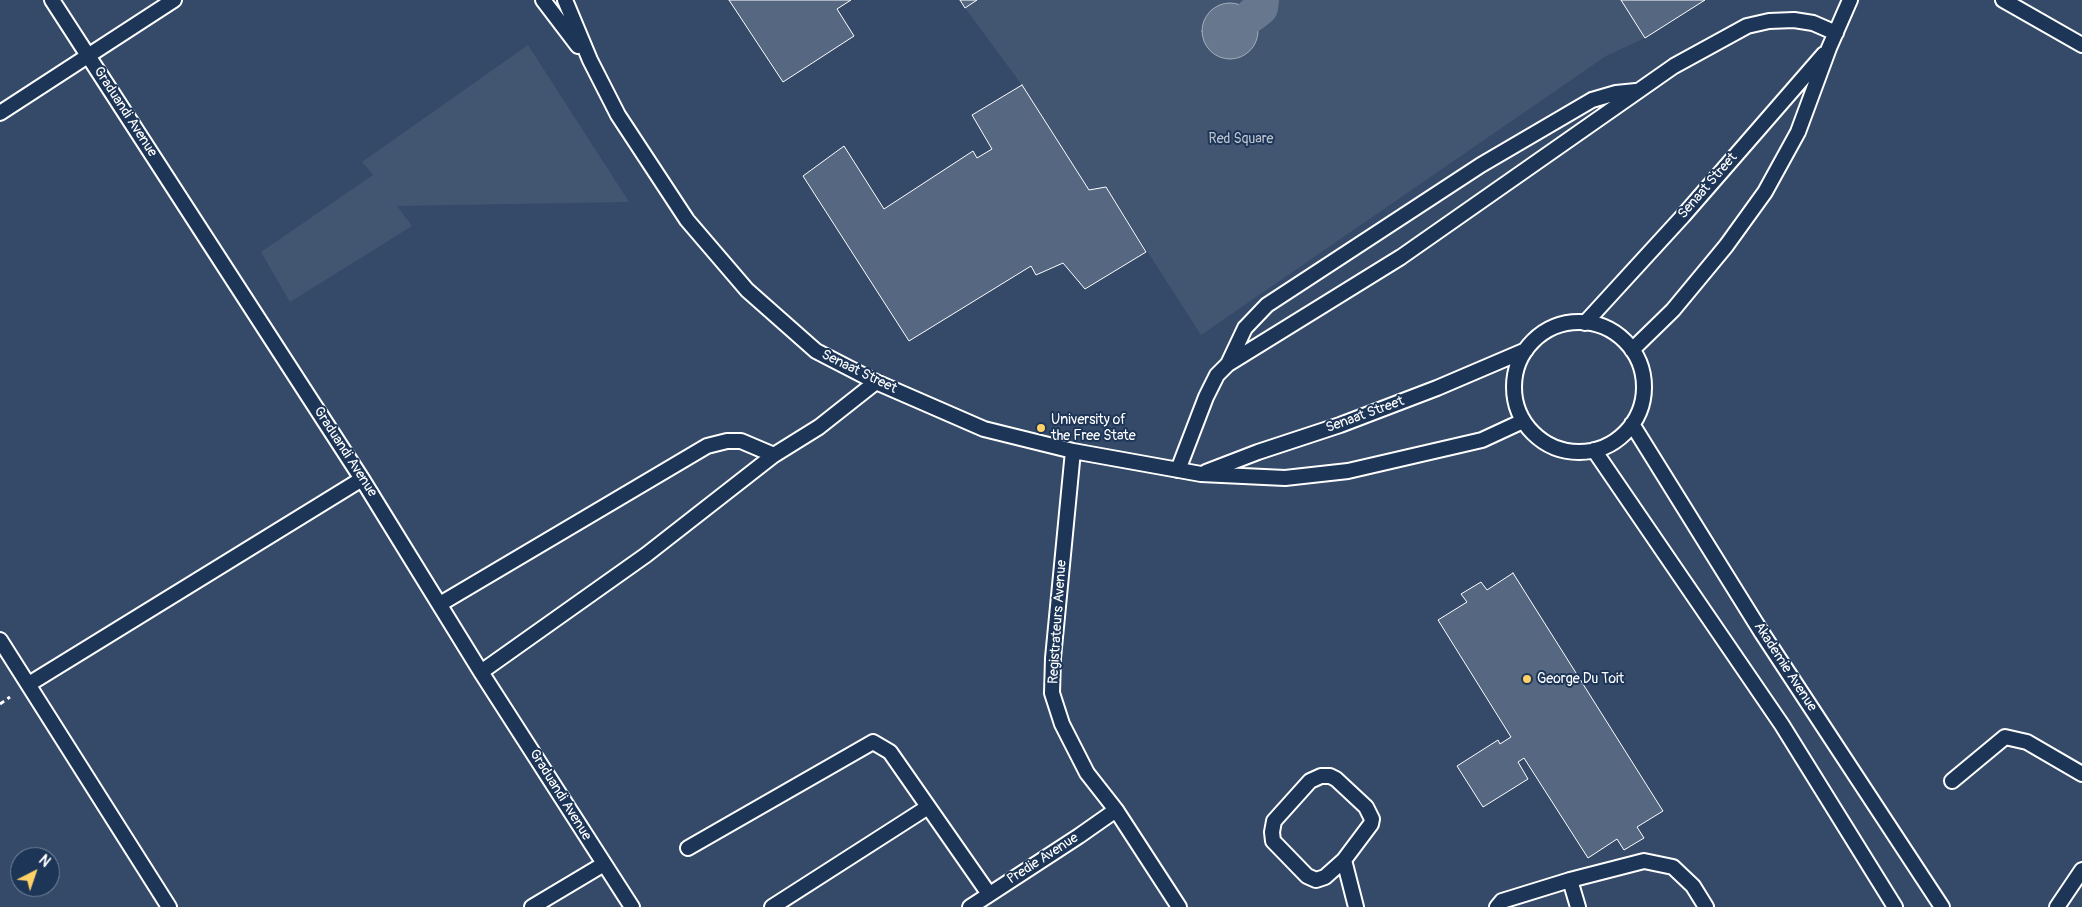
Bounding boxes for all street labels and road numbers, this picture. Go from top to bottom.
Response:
street label: Graduandi Avenue [90,64,160,160]
street label: Senaat Street [1675,150,1741,222]
street label: Senaat Street [818,346,900,398]
street label: Senaat Street [1324,393,1406,437]
street label: Graduandi Avenue [310,404,380,500]
street label: Registrateurs Avenue [1045,559,1071,685]
street label: Akademie Avenue [1750,619,1820,715]
street label: Graduandi Avenue [525,746,595,844]
street label: Predie Avenue [1004,830,1082,888]

